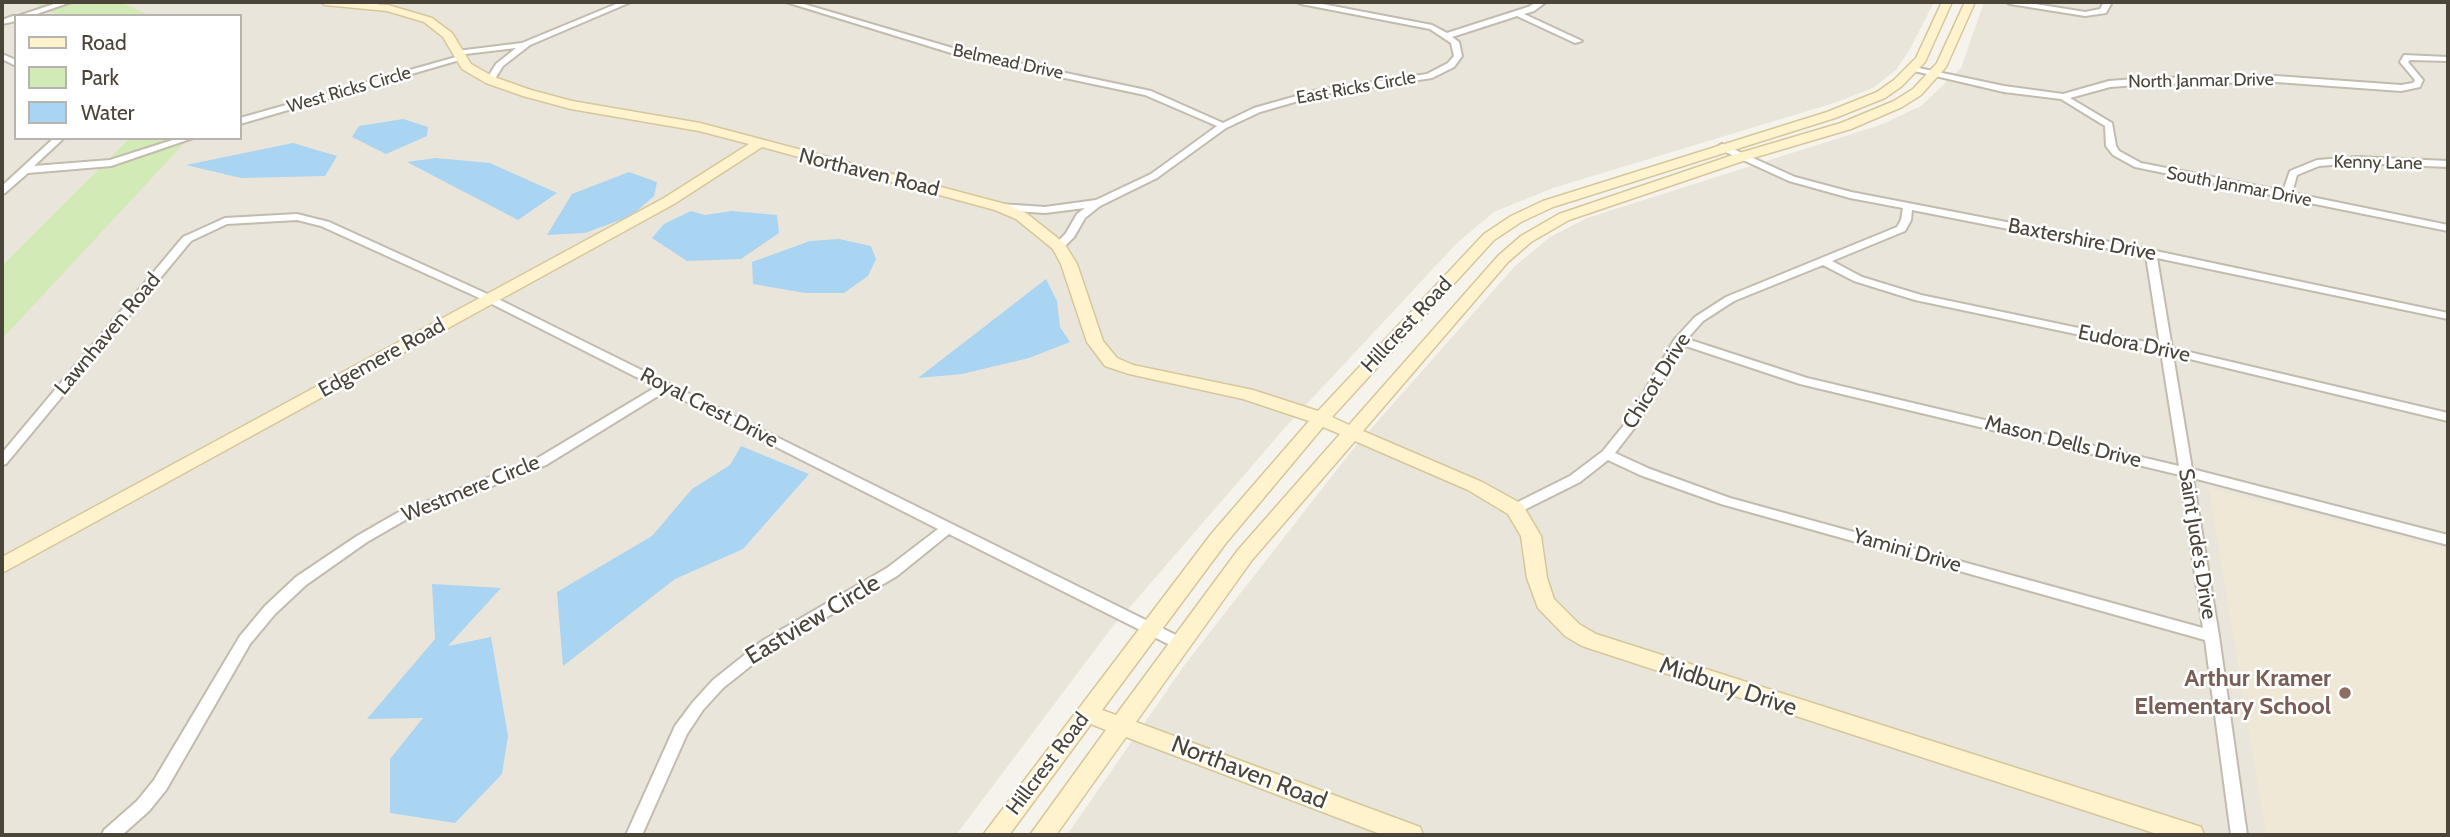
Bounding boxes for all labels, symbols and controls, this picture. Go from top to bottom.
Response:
legend [14,14,242,140]
text: Road [81,30,127,55]
street label: Belmead Drive [951,40,1065,84]
street label: West Ricks Circle [285,62,413,118]
text: Park [81,65,119,90]
street label: East Ricks Circle [1295,67,1417,109]
street label: North Janmar Drive [2128,69,2274,93]
text: Water [81,100,134,125]
street label: Northaven Road [796,143,942,203]
street label: Kenny Lane [2333,151,2423,175]
street label: South Janmar Drive [2165,162,2313,212]
street label: Baxtershire Drive [2006,213,2158,267]
street label: Lawnhaven Road [50,268,166,400]
street label: Hillcrest Road [1356,272,1458,378]
street label: Edgemere Road [314,313,450,403]
street label: Eudora Drive [2076,320,2192,368]
street label: Chicot Drive [1618,328,1696,434]
street label: Royal Crest Drive [636,362,782,454]
street label: Mason Dells Drive [1982,410,2144,474]
street label: Westmere Circle [399,450,543,528]
street label: Saint Jude's Drive [2173,467,2221,621]
street label: Yamini Drive [1850,524,1964,578]
street label: Eastview Circle [741,569,885,671]
street label: Midbury Drive [1656,651,1800,723]
place label: Arthur Kramer Elementary School [2134,665,2331,721]
marker: Arthur Kramer Elementary School [2337,685,2353,701]
street label: Hillcrest Road [1001,708,1095,820]
street label: Northaven Road [1167,730,1331,816]

